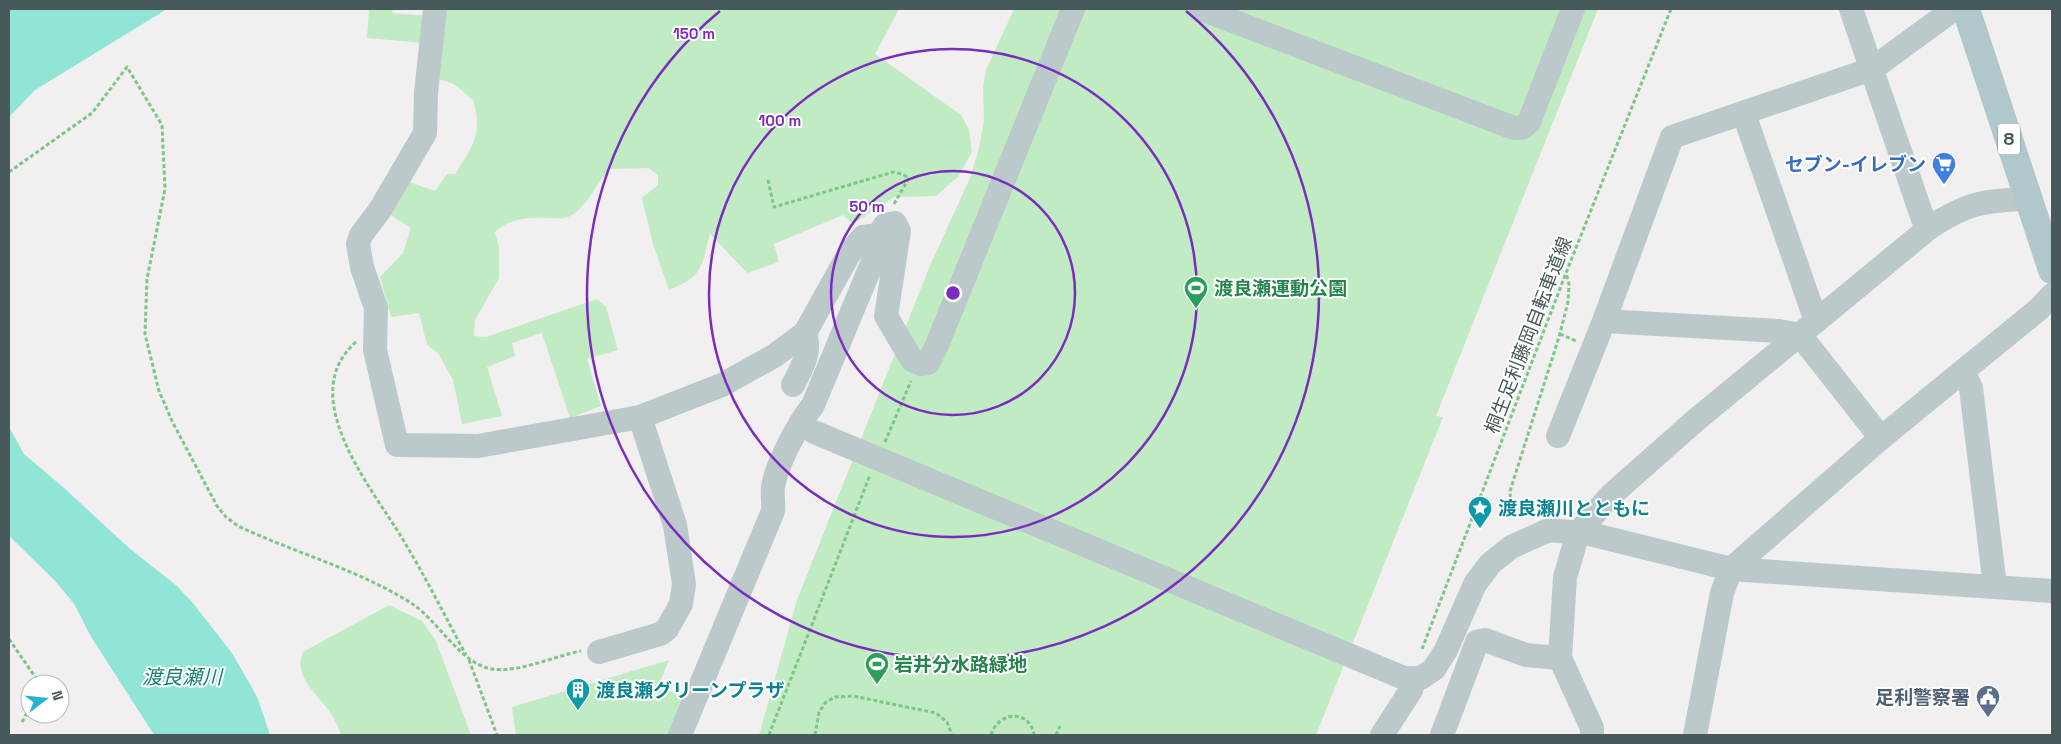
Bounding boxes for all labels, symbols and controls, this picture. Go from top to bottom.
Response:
text: 150 m [673,24,715,43]
text: 100 m [759,111,801,130]
road number: 8 [1998,124,2020,154]
supermarket icon: セブン-イレブン [1931,151,1957,185]
place label: セブン-イレブン [1785,152,1926,177]
text: 50 m [849,197,885,216]
street label: 桐生足利藤岡自転車道線 [1479,233,1578,437]
sports icon: 渡良瀬運動公園 [1183,275,1209,309]
place label: 渡良瀬運動公園 [1214,276,1347,301]
centre of rings [944,284,962,302]
place icon: 渡良瀬川とともに [1467,495,1493,529]
place label: 渡良瀬川とともに [1498,496,1650,521]
sports icon: 岩井分水路緑地 [864,651,890,685]
place label: 岩井分水路緑地 [894,652,1027,677]
water label: 渡良瀬川 [142,664,224,690]
north arrow [20,674,70,724]
building icon: 渡良瀬グリーンプラザ [565,677,591,711]
place label: 渡良瀬グリーンプラザ [596,678,784,703]
public building icon: 足利警察署 [1975,684,2001,718]
place label: 足利警察署 [1875,685,1970,710]
text: N [48,688,67,702]

